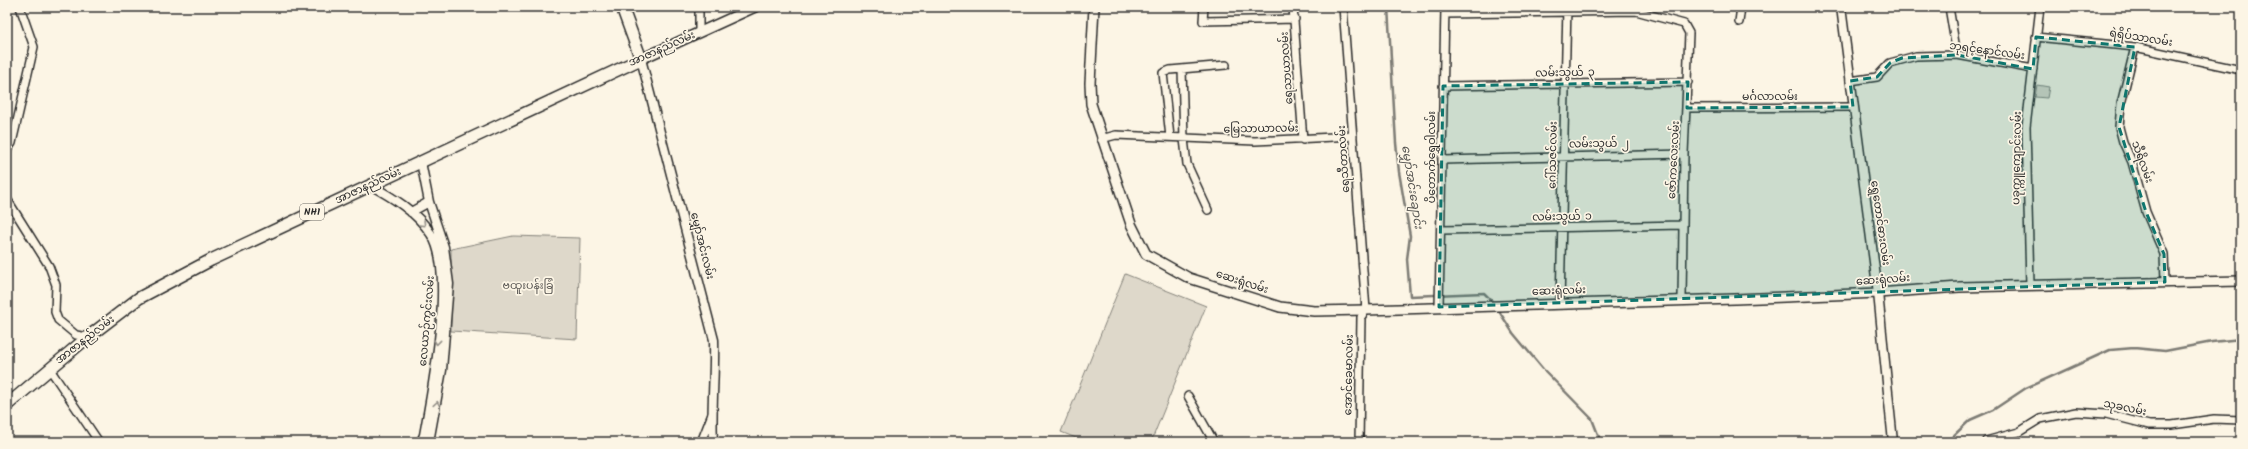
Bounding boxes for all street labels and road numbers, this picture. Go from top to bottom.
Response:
street label: ရဲရိပ်သာလမ်း [2108,24,2174,52]
street label: အာဇာနည်လမ်း [626,26,698,72]
street label: ရေသာယာလမ်း [1275,31,1299,105]
street label: ဘုရင့်နောင်လမ်း [1948,37,2026,65]
street label: လမ်းသွယ် ၃ [1535,63,1595,83]
street label: မင်္ဂလာလမ်း [1742,88,1798,106]
street label: ပိတောက်ရွှေဝါလမ်း [1423,111,1441,203]
street label: ပခုက္ကူကျောင်းလမ်း [2007,111,2027,205]
street label: မြေသာယာလမ်း [1223,119,1299,139]
street label: ဇော်ကလေးလမ်း [1663,120,1685,200]
street label: ဂေါ်သဇင်လမ်း [1543,121,1563,189]
street label: ရေသီတာလမ်း [1333,124,1355,193]
street label: လမ်းသွယ် ၂ [1569,134,1629,154]
street label: သီရိလမ်း [2126,138,2158,186]
street label: အာဇာနည်လမ်း [332,163,404,209]
street label: ရွှေတောင်ဓားလမ်း [1865,179,1895,267]
road number: NH1 [300,204,324,220]
street label: လမ်းသွယ် ၁ [1532,207,1592,227]
street label: မျှော်အင်းလမ်း [685,211,719,282]
street label: ဆေးရုံလမ်း [1213,265,1271,299]
street label: ဆေးရုံလမ်း [1855,269,1911,291]
street label: လေယာဉ်ကွင်းလမ်း [414,275,440,367]
street label: ဆေးရုံလမ်း [1532,281,1587,301]
street label: အာဇာနည်လမ်း [51,311,119,369]
street label: အောင်ခေမာလမ်း [1339,334,1359,416]
street label: သုခလမ်း [2102,395,2148,421]

